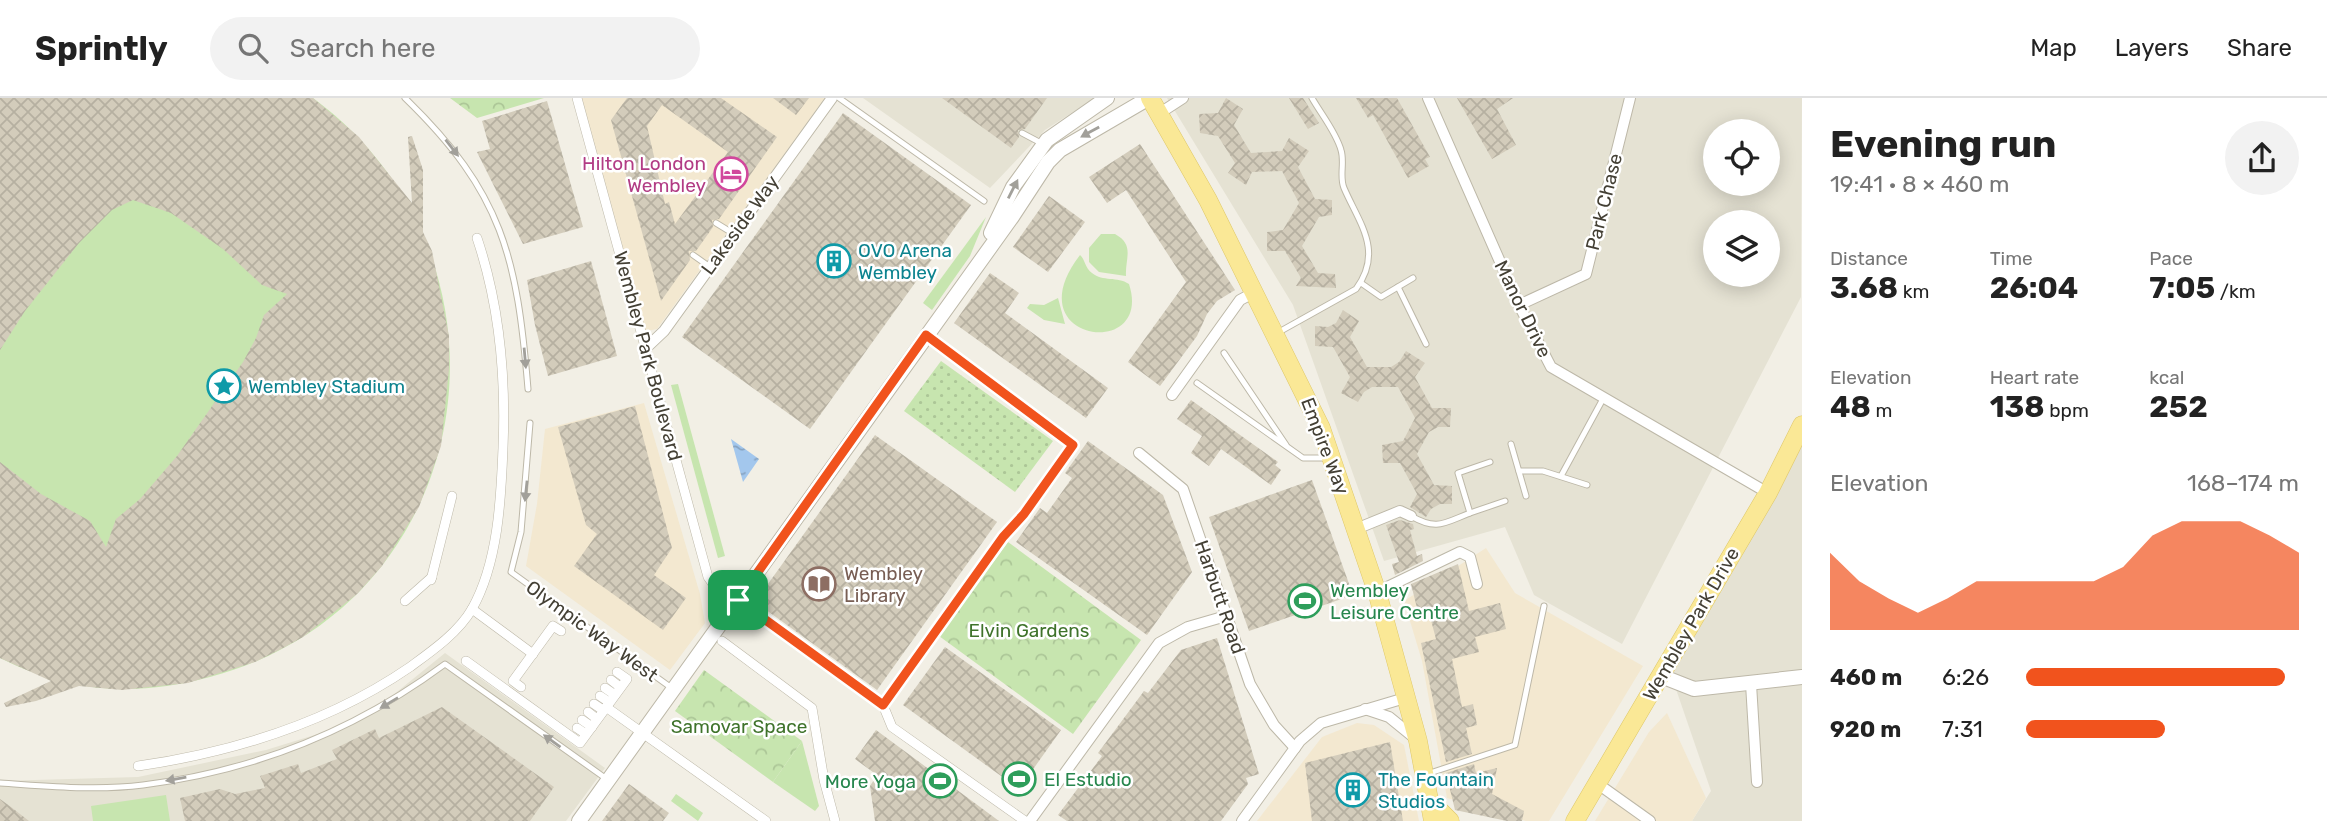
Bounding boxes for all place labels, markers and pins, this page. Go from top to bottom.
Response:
place label: Hilton London Wembley [582,152,706,197]
hotel icon: Hilton London Wembley [712,155,750,193]
place label: OVO Arena Wembley [858,239,952,284]
building icon: OVO Arena Wembley [815,242,853,280]
place icon: Wembley Stadium [205,367,243,405]
place label: Wembley Stadium [248,375,405,398]
place label: Wembley Library [844,562,923,607]
library icon: Wembley Library [800,565,838,603]
pin [708,570,768,630]
place label: Wembley Leisure Centre [1330,579,1459,624]
sports icon: Wembley Leisure Centre [1286,582,1324,620]
sports icon: El Estudio [1000,760,1038,798]
sports icon: More Yoga [921,762,959,800]
place label: El Estudio [1044,768,1132,791]
place label: The Fountain Studios [1378,768,1494,813]
place label: More Yoga [825,770,916,793]
building icon: The Fountain Studios [1334,771,1372,809]

